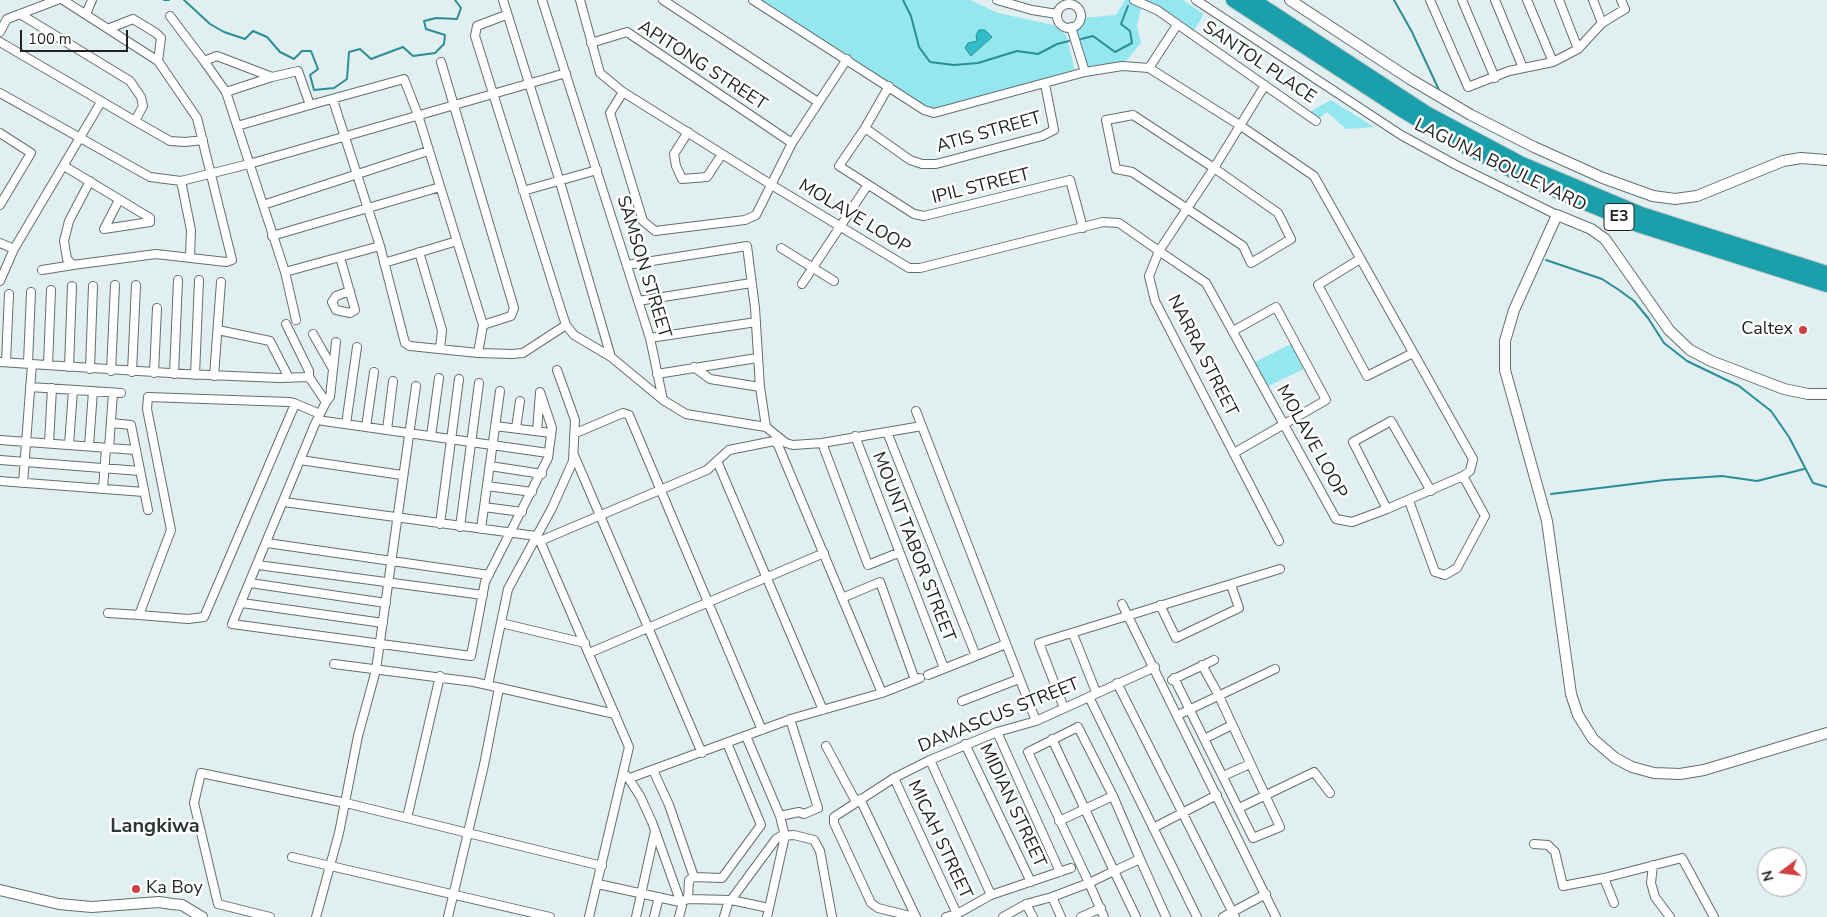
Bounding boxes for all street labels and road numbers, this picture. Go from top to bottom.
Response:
street label: APITONG STREET [634,16,770,116]
street label: SANTOL PLACE [1198,17,1320,109]
street label: ATIS STREET [934,108,1044,158]
street label: LAGUNA BOULEVARD [1410,115,1590,217]
street label: IPIL STREET [930,164,1032,210]
street label: MOLAVE LOOP [794,175,914,259]
street label: SAMSON STREET [611,193,675,341]
road number: E3 [1604,203,1634,230]
street label: NARRA STREET [1162,292,1242,420]
street label: MOLAVE LOOP [1271,381,1351,503]
street label: MOUNT TABOR STREET [867,449,959,645]
street label: DAMASCUS STREET [915,674,1083,758]
street label: MIDIAN STREET [974,741,1050,871]
street label: MICAH STREET [902,777,976,903]

